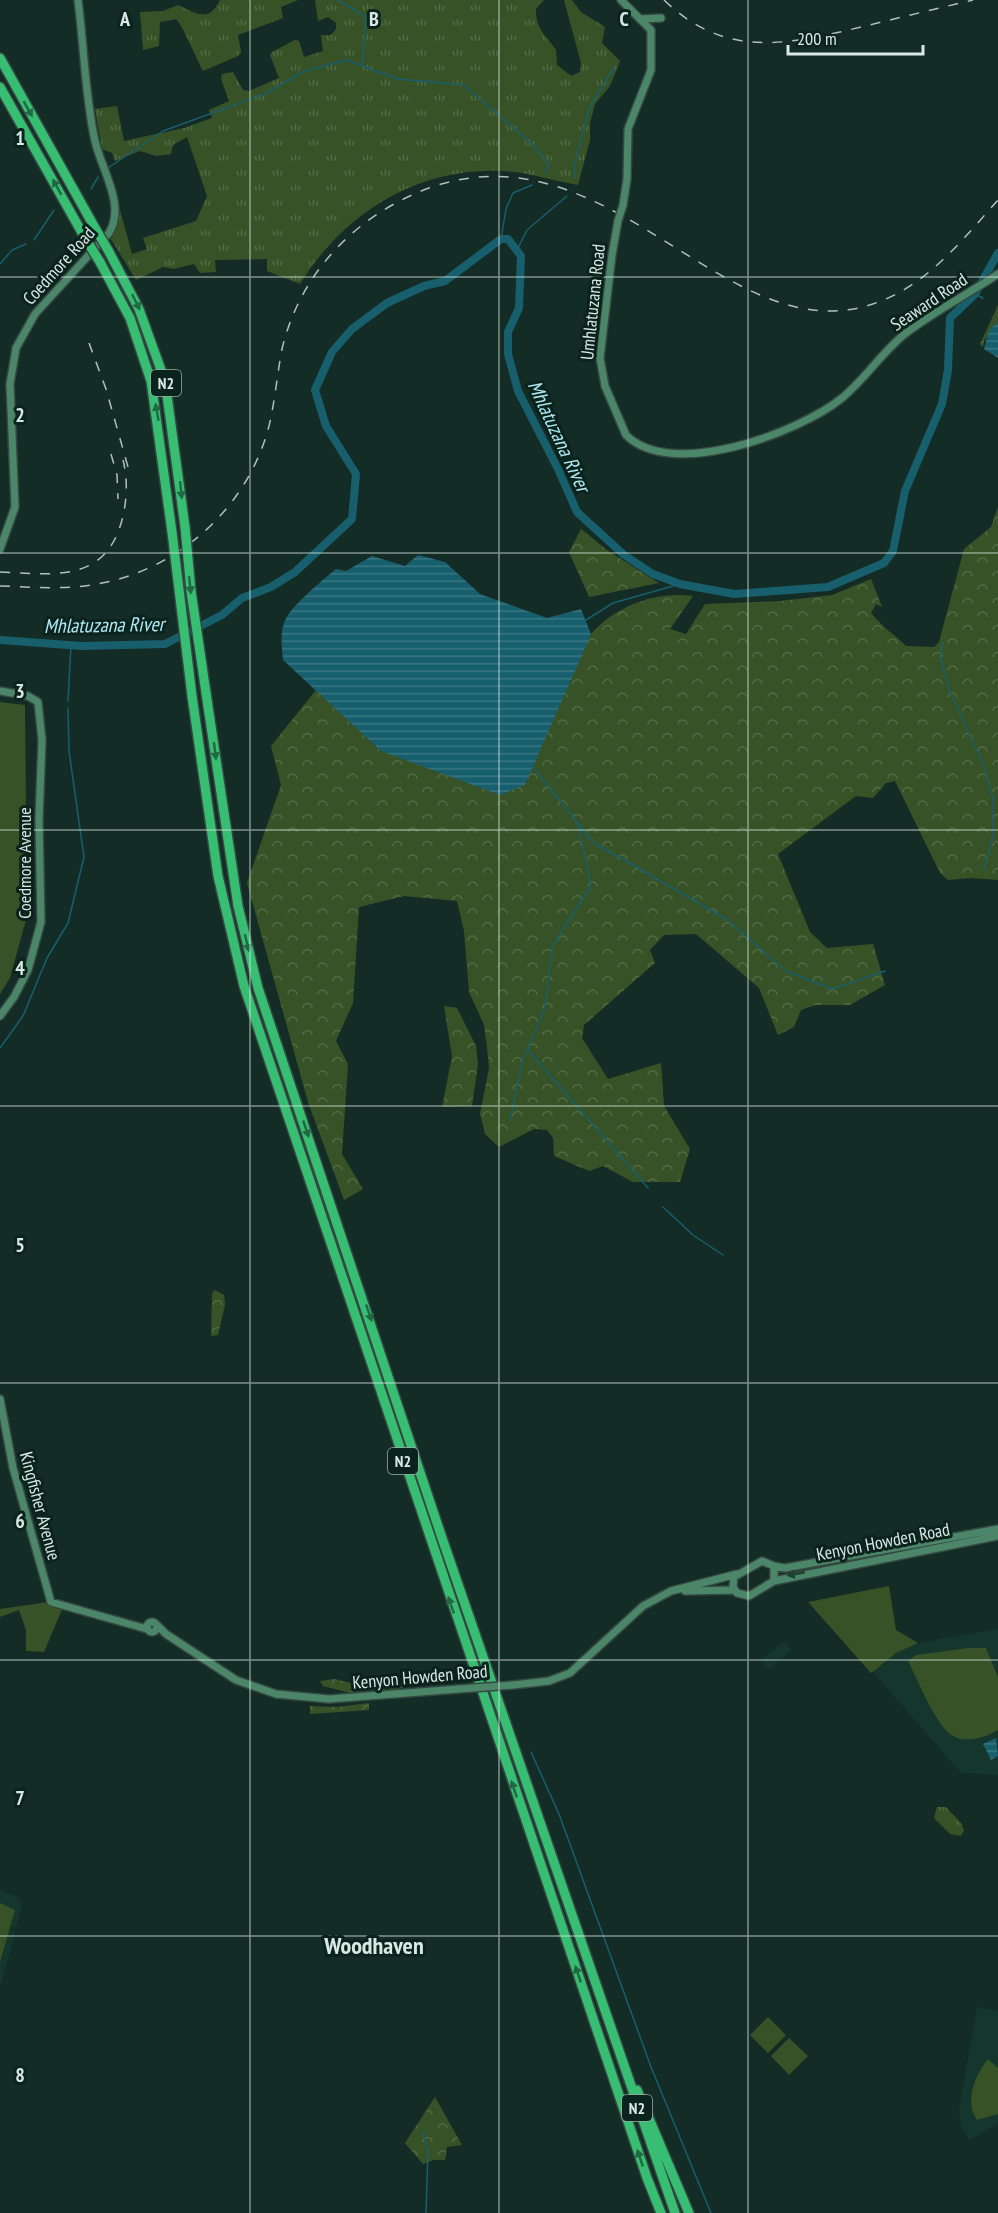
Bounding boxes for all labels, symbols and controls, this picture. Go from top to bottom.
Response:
text: A [119,6,131,32]
text: B [369,6,379,32]
text: C [619,6,629,32]
scale bar [788,18,923,56]
text: 200 m [797,27,837,50]
one-way arrow [23,101,33,118]
text: 1 [15,125,25,151]
one-way arrow [52,179,62,196]
street label: Coedmore Road [18,222,100,309]
street label: Umhlatuzana Road [575,243,610,361]
street label: Seaward Road [886,268,971,336]
one-way arrow [131,293,140,310]
road number: N2 [151,370,181,396]
water label: Mhlatuzana River [522,376,597,498]
text: 2 [15,402,25,428]
one-way arrow [152,402,161,421]
one-way arrow [176,481,186,500]
one-way arrow [185,575,195,594]
water label: Mhlatuzana River [44,611,167,639]
text: 3 [15,678,25,704]
one-way arrow [211,741,220,760]
street label: Coedmore Avenue [13,807,36,919]
one-way arrow [242,934,252,952]
text: 4 [15,955,25,981]
one-way arrow [301,1120,311,1138]
text: 5 [15,1232,25,1258]
one-way arrow [364,1304,374,1322]
road number: N2 [388,1448,418,1474]
street label: Kingfisher Avenue [15,1449,66,1563]
text: 6 [15,1508,25,1534]
street label: Kenyon Howden Road [814,1517,952,1566]
one-way arrow [786,1570,805,1579]
one-way arrow [446,1596,456,1614]
street label: Kenyon Howden Road [352,1659,488,1694]
one-way arrow [509,1780,519,1798]
text: 7 [15,1785,25,1811]
district label: Woodhaven [323,1930,424,1961]
one-way arrow [573,1965,582,1983]
text: 8 [15,2062,25,2088]
road number: N2 [622,2095,652,2121]
one-way arrow [635,2149,645,2167]

